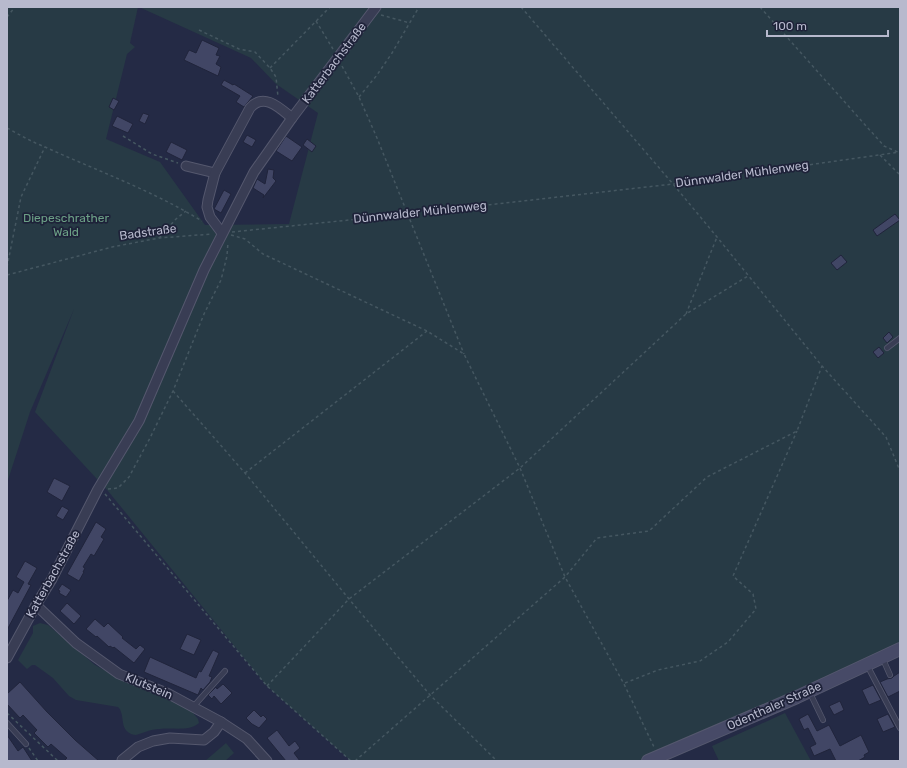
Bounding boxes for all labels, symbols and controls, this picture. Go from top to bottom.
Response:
scale bar [767,12,888,38]
text: 100 m [773,19,807,33]
street label: Katterbachstraße [299,20,369,106]
street label: Dünnwalder Mühlenweg [675,158,809,190]
street label: Dünnwalder Mühlenweg [353,198,487,226]
park label: Diepeschrather Wald [23,211,110,239]
street label: Badstraße [119,221,178,243]
street label: Katterbachstraße [23,528,83,620]
street label: Klutstein [123,670,175,702]
street label: Odenthaler Straße [725,679,824,733]

